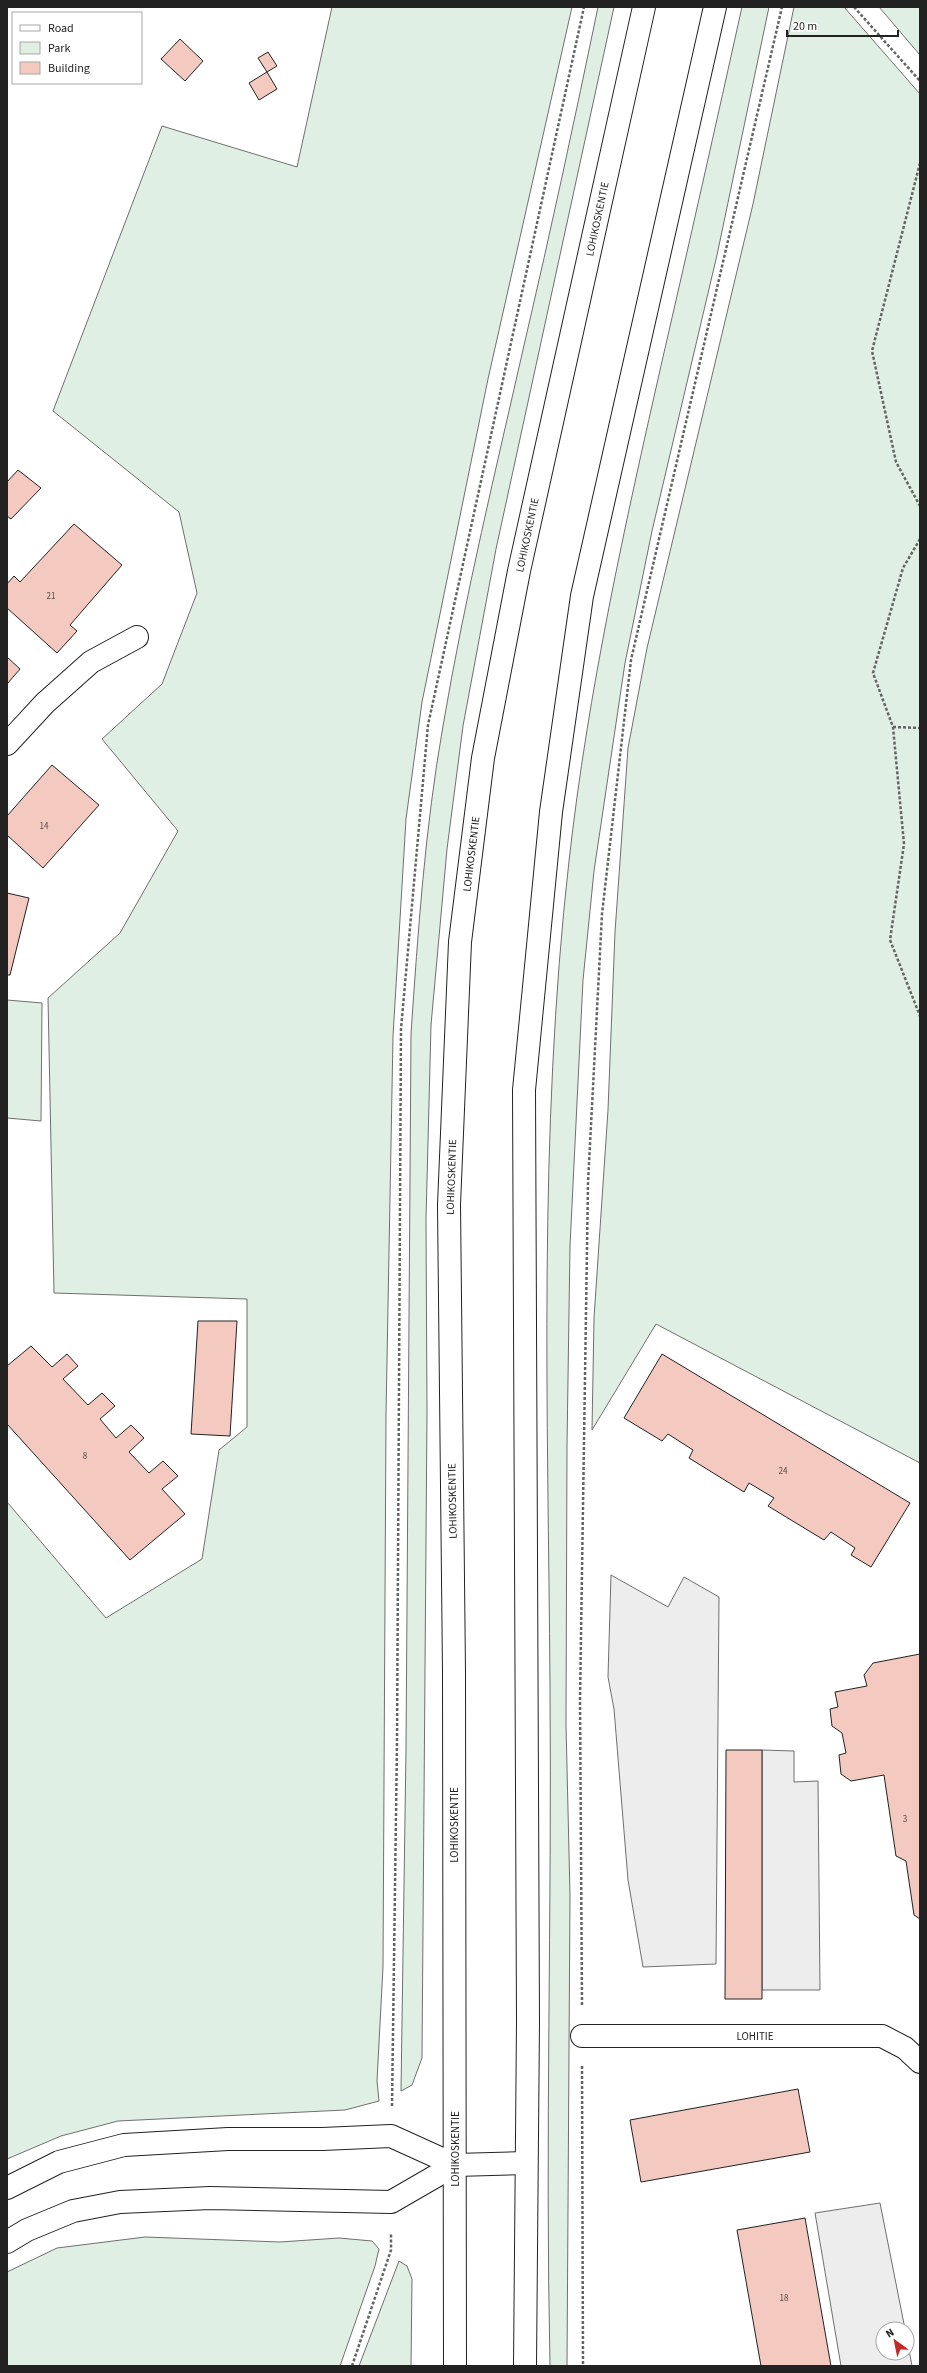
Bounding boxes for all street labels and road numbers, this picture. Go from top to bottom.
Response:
street label: LOHIKOSKENTIE [582,180,613,258]
street label: LOHIKOSKENTIE [512,496,543,574]
street label: LOHIKOSKENTIE [459,815,484,893]
street label: LOHIKOSKENTIE [443,1139,460,1215]
street label: LOHIKOSKENTIE [444,1463,461,1539]
street label: LOHIKOSKENTIE [447,1787,462,1863]
street label: LOHITIE [736,2029,774,2044]
street label: LOHIKOSKENTIE [448,2111,463,2187]

